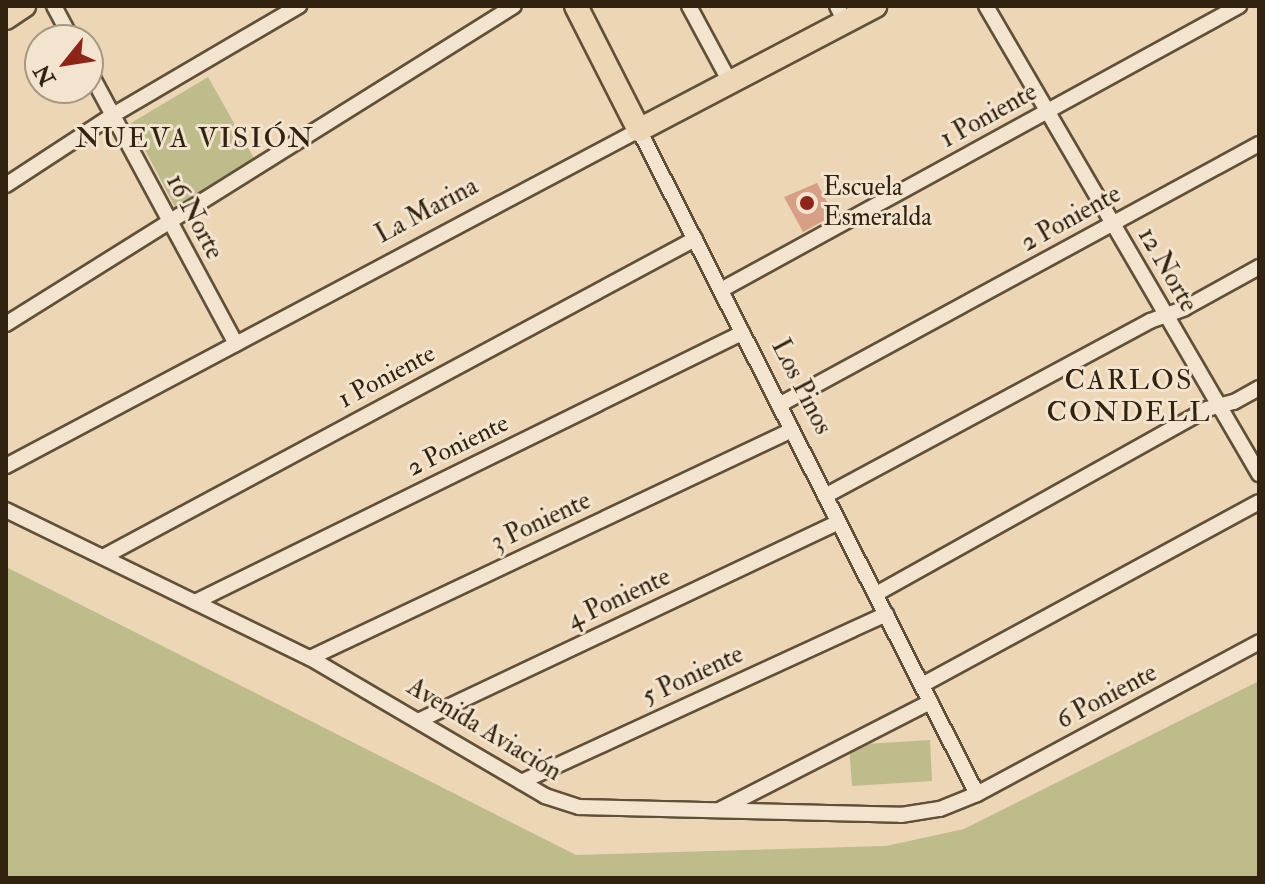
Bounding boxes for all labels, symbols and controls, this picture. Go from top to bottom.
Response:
north arrow [24,24,104,104]
text: N [28,59,62,91]
street label: 1 Poniente [935,77,1043,155]
district label: NUEVA VISIÓN [75,122,315,156]
street label: 16 Norte [159,169,229,265]
street label: La Marina [371,171,483,251]
place label: Escuela Esmeralda [823,172,932,234]
street label: 2 Poniente [1016,179,1126,259]
marker: Escuela Esmeralda [798,194,816,212]
street label: 12 Norte [1130,222,1204,318]
street label: Los Pinos [764,334,838,440]
street label: 1 Poniente [333,338,441,416]
district label: CARLOS CONDELL [1046,364,1212,430]
street label: 2 Poniente [402,408,514,484]
street label: 3 Poniente [486,485,596,559]
street label: 4 Poniente [563,562,675,636]
street label: 5 Poniente [638,639,748,713]
street label: 6 Poniente [1051,658,1163,736]
street label: Avenida Aviación [401,672,567,788]

